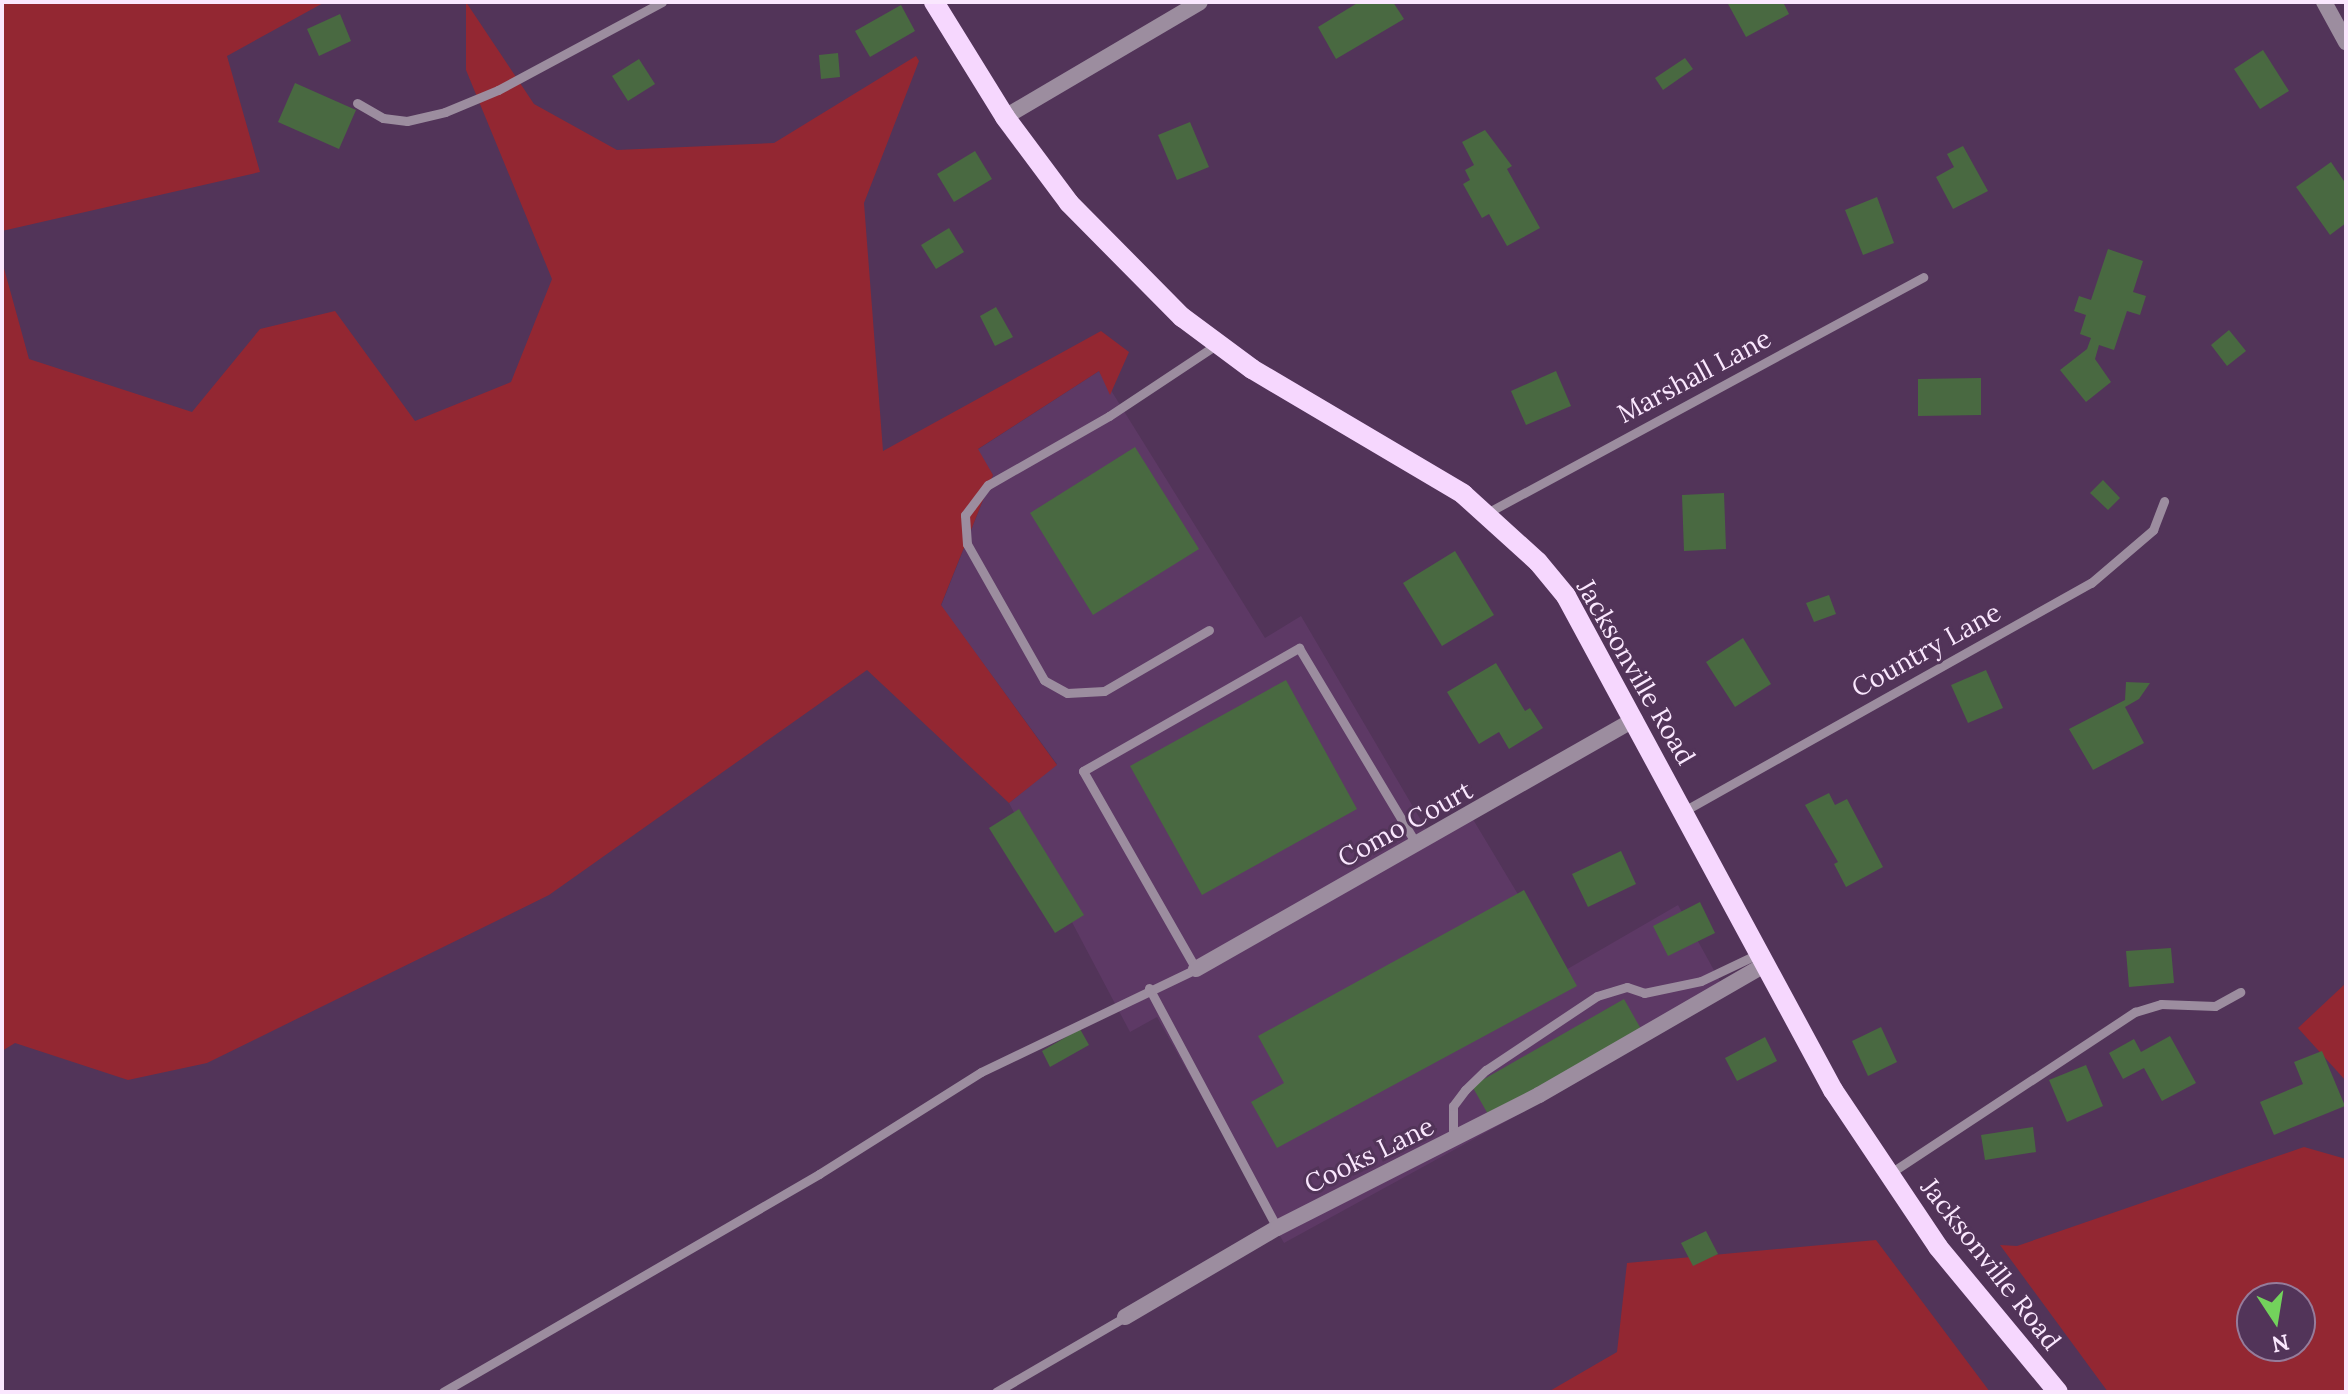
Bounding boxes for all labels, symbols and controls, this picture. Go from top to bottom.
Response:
street label: Marshall Lane [1612,322,1776,430]
street label: Jacksonville Road [1570,574,1702,770]
street label: Country Lane [1846,596,2006,704]
street label: Como Court [1332,774,1478,874]
street label: Cooks Lane [1299,1110,1439,1200]
street label: Jacksonville Road [1914,1172,2068,1356]
north arrow [2236,1282,2316,1362]
text: N [2269,1328,2292,1359]

